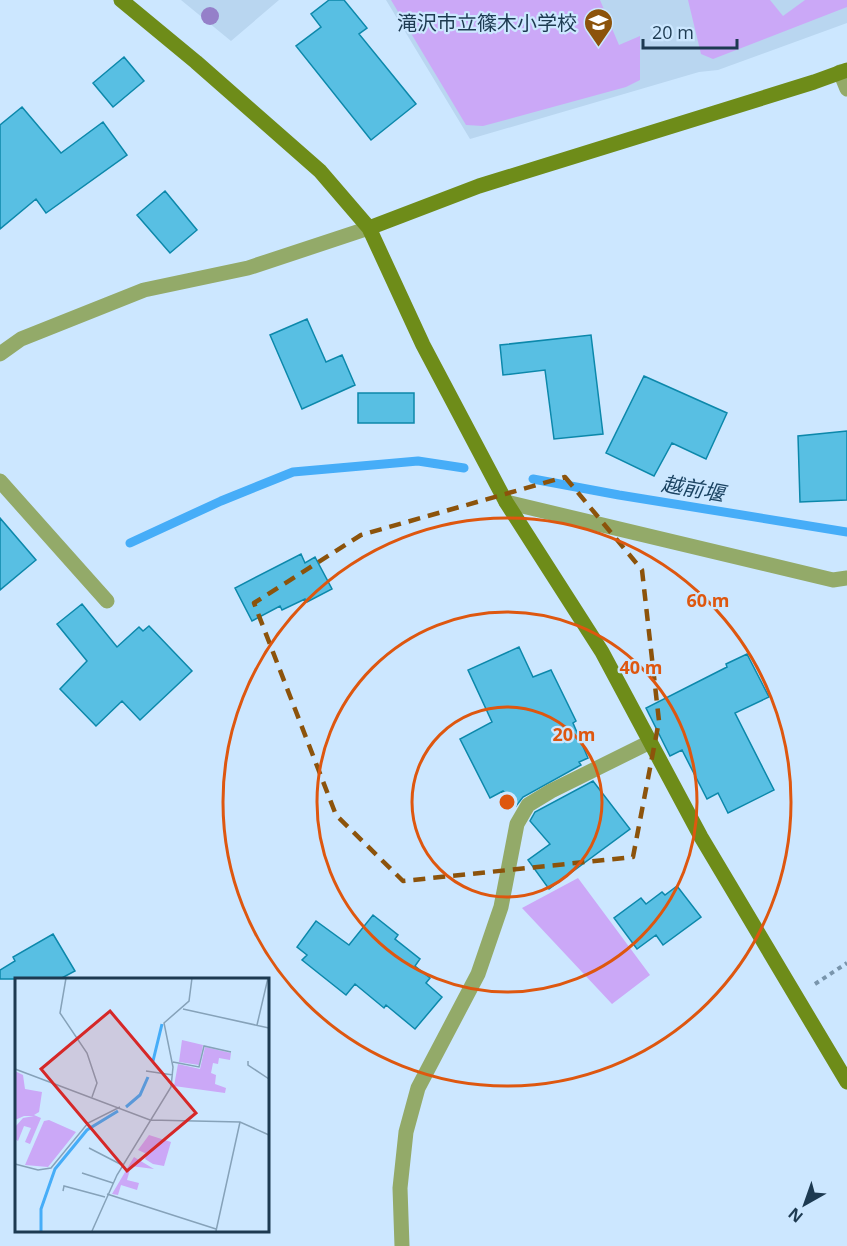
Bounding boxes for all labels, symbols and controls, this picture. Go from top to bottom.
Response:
school or university icon: 滝沢市立篠木小学校 [582,6,614,48]
place label: 滝沢市立篠木小学校 [397,9,577,36]
scale bar [643,12,738,50]
text: 20 m [652,20,694,44]
water label: 越前堰 [660,469,730,508]
text: 60 m [687,588,729,612]
text: 40 m [620,655,662,679]
text: 20 m [553,722,595,746]
centre of rings [497,792,517,812]
inset map [15,978,268,1231]
north arrow [775,1174,835,1234]
text: N [783,1203,807,1228]

